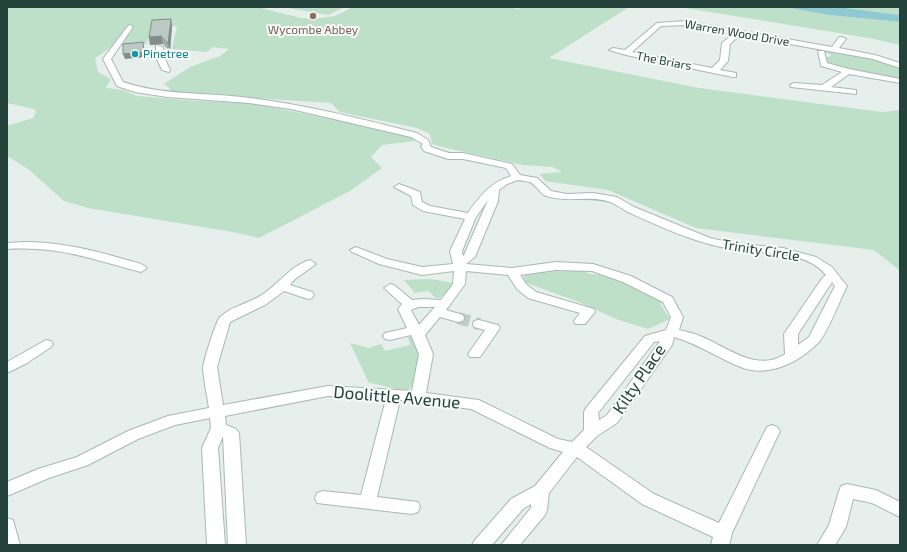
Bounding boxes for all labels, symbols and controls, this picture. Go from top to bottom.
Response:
marker: Wycombe Abbey [308,11,318,21]
street label: Warren Wood Drive [684,16,791,48]
place label: Wycombe Abbey [268,22,359,36]
place label: Pinetree [143,46,189,60]
street label: The Briars [635,48,693,72]
marker: Pinetree [130,49,140,59]
street label: Trinity Circle [721,235,801,264]
street label: Kilty Place [608,340,670,418]
street label: Doolittle Avenue [333,380,461,412]

